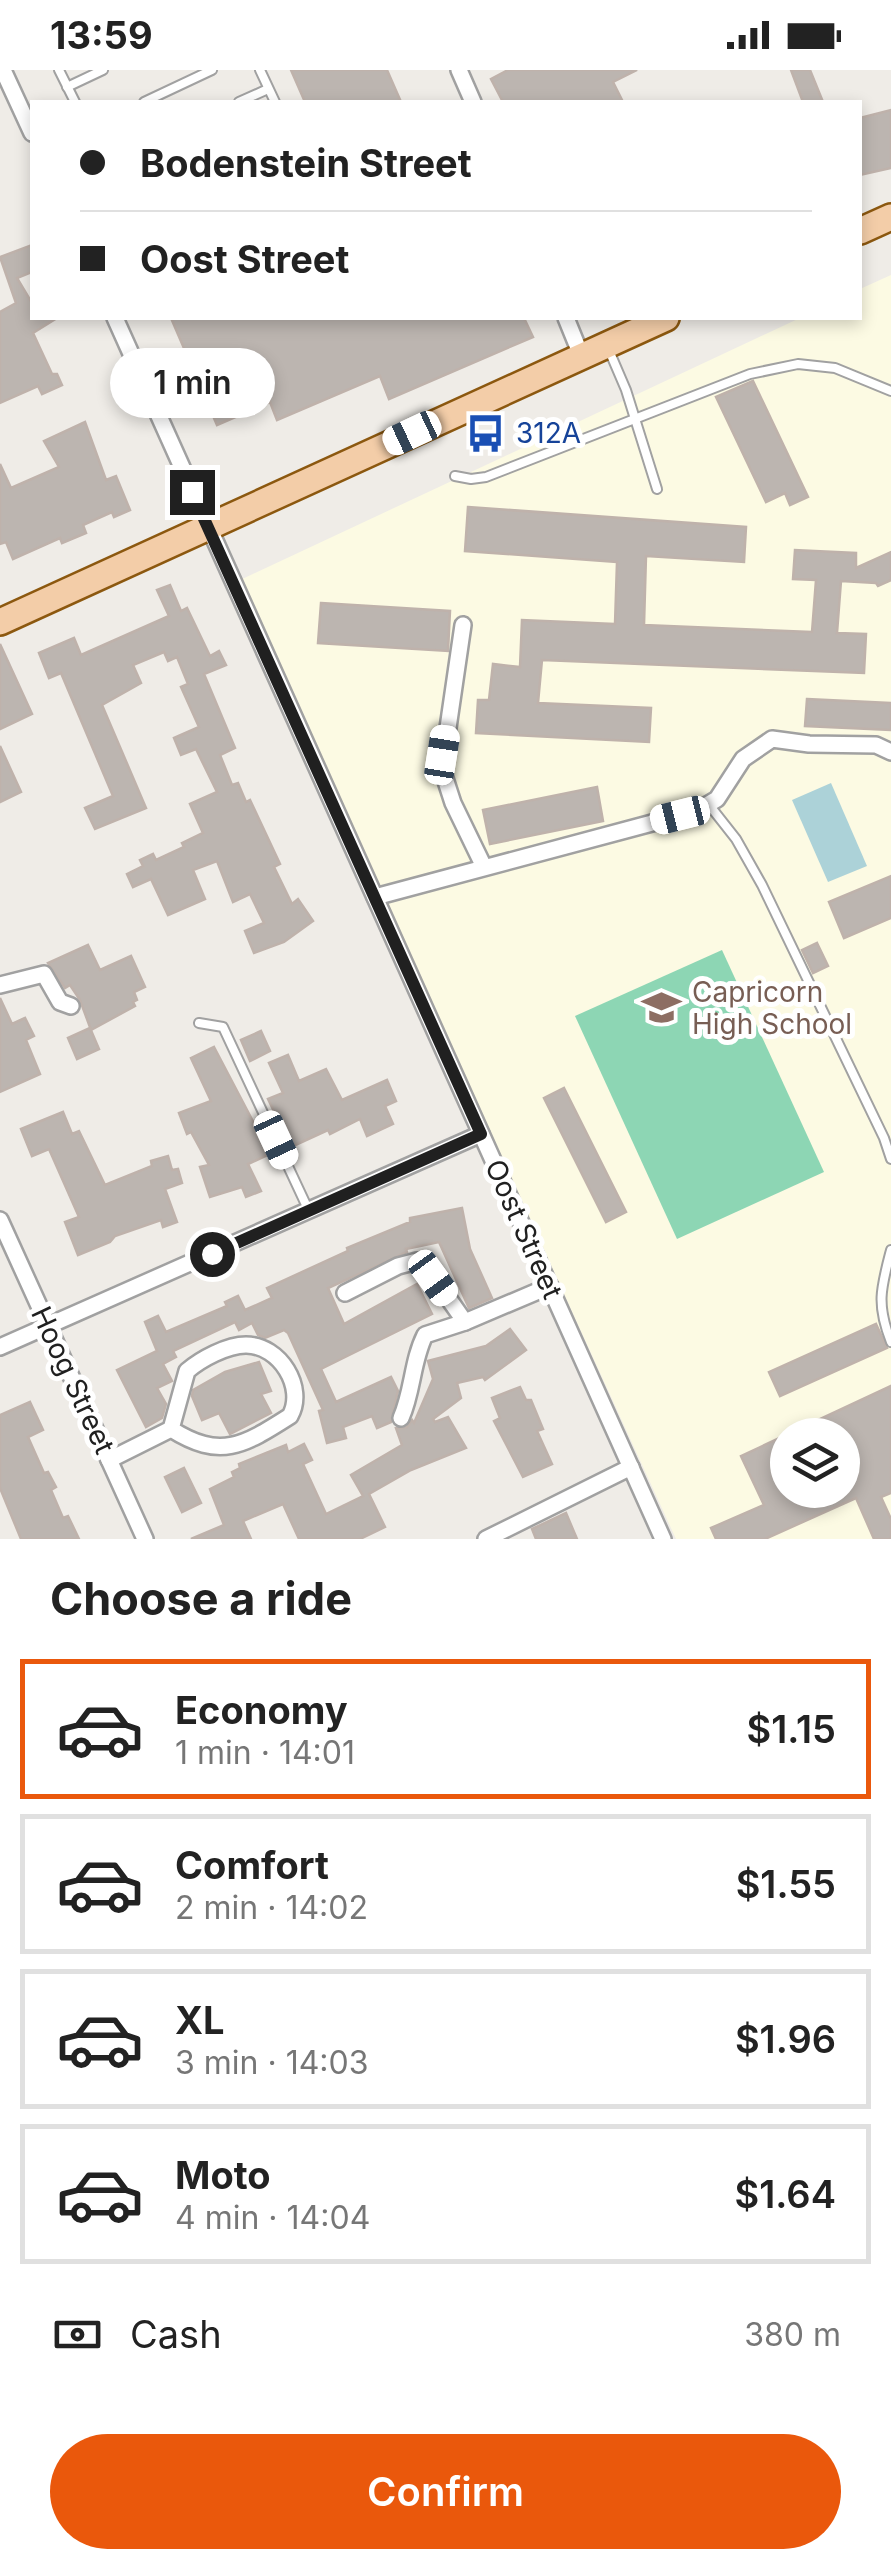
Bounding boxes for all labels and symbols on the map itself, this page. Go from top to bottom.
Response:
callout: 1 min [110,347,274,417]
car [378,407,446,459]
bus stop icon: 312A [465,412,507,454]
place label: 312A [516,416,581,450]
route end [170,470,215,515]
car [422,723,462,787]
car [647,793,713,837]
place label: Capricorn High School [692,975,852,1041]
school or university icon: Capricorn High School [641,987,683,1029]
car [250,1106,302,1174]
street label: Oost Street [478,1154,570,1304]
route start [190,1232,235,1277]
car [403,1245,463,1311]
street label: Hoog Street [24,1301,122,1459]

